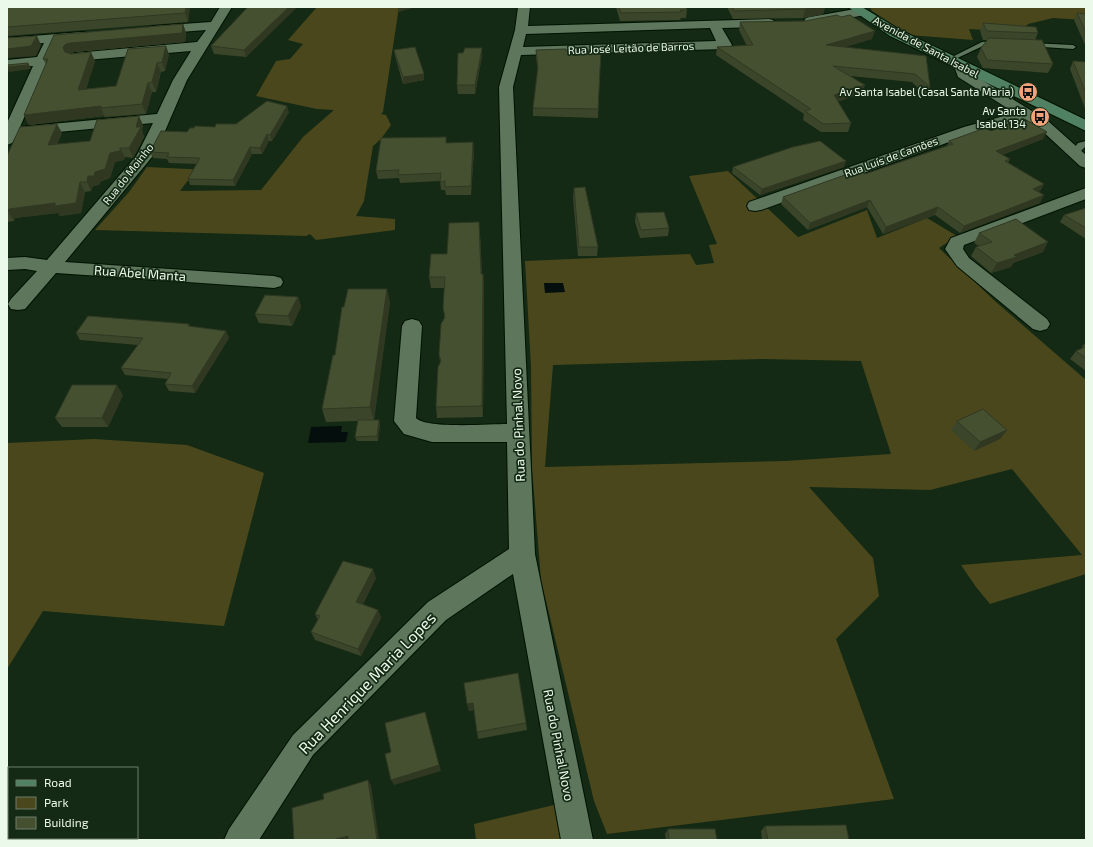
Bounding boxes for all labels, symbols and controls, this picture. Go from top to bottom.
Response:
street label: Avenida de Santa Isabel [871,13,982,80]
street label: Rua José Leitão de Barros [568,39,695,56]
bus stop icon: Av Santa Isabel (Casal Santa Maria) [1017,81,1039,103]
place label: Av Santa Isabel (Casal Santa Maria) [840,85,1014,98]
place label: Av Santa Isabel 134 [977,104,1026,130]
bus stop icon: Av Santa Isabel 134 [1029,106,1051,128]
street label: Rua Luís de Camões [842,133,940,180]
street label: Rua do Moinho [100,140,156,207]
street label: Rua Abel Manta [93,262,187,284]
street label: Rua do Pinhal Novo [508,368,528,482]
street label: Rua Henrique Maria Lopes [294,608,439,757]
street label: Rua do Pinhal Novo [540,688,578,802]
legend [8,767,138,839]
text: Road [44,775,72,789]
text: Park [44,795,69,809]
text: Building [44,815,89,829]

